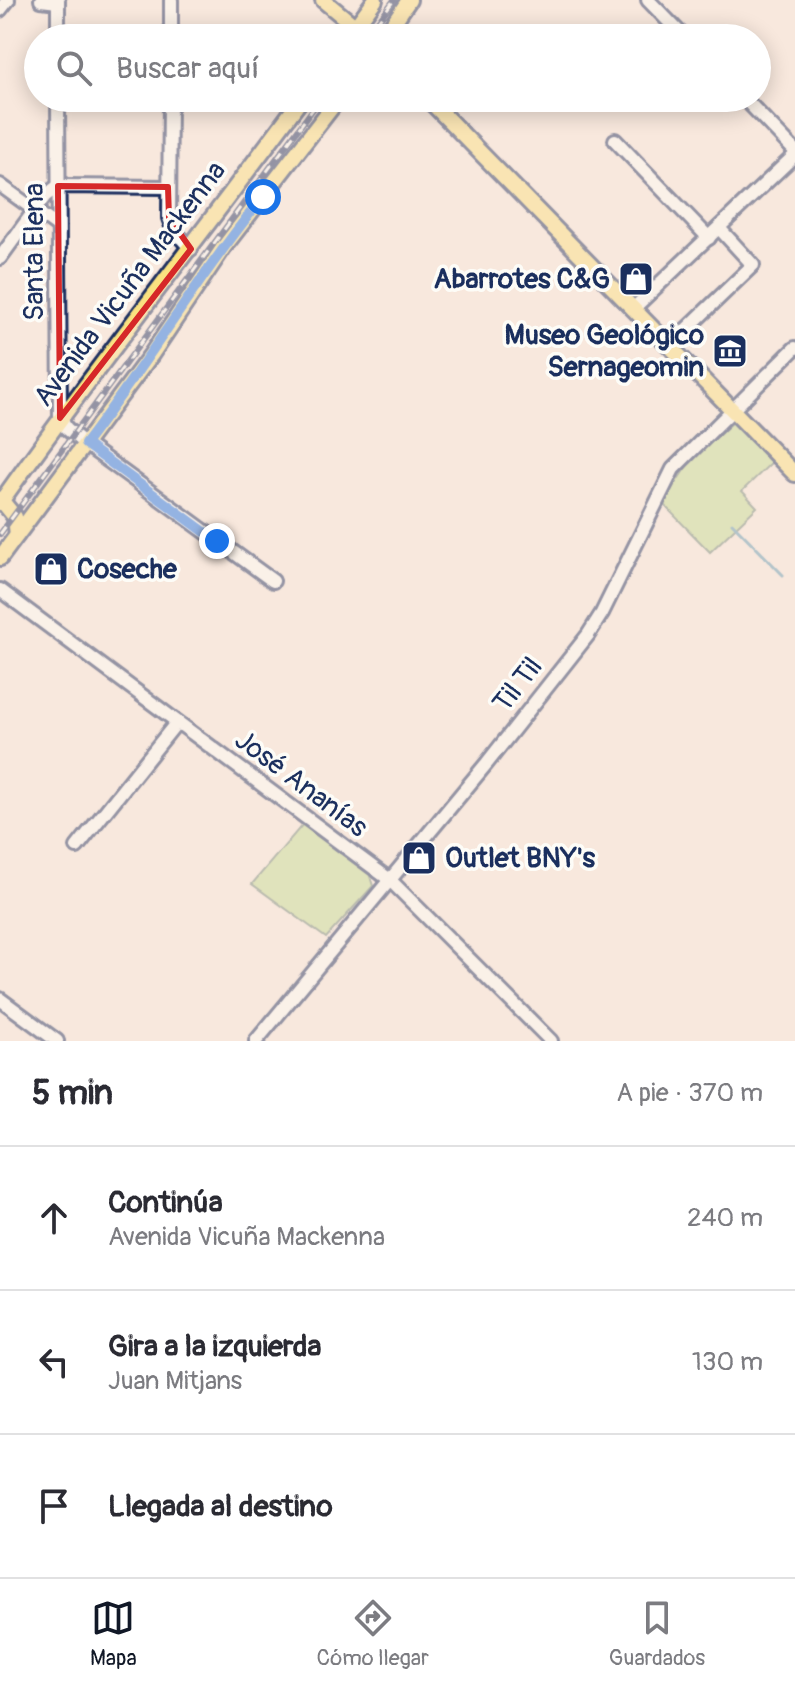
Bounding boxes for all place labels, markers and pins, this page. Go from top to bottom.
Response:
shop icon: Abarrotes C&G [617,260,655,298]
place label: Abarrotes C&G [434,262,610,297]
place label: Museo Geológico Sernageomin [505,318,704,385]
museum icon: Museo Geológico Sernageomin [711,332,749,370]
shop icon: Coseche [32,550,70,588]
place label: Coseche [77,552,178,587]
shop icon: Outlet BNY's [400,839,438,877]
place label: Outlet BNY's [445,841,596,876]

